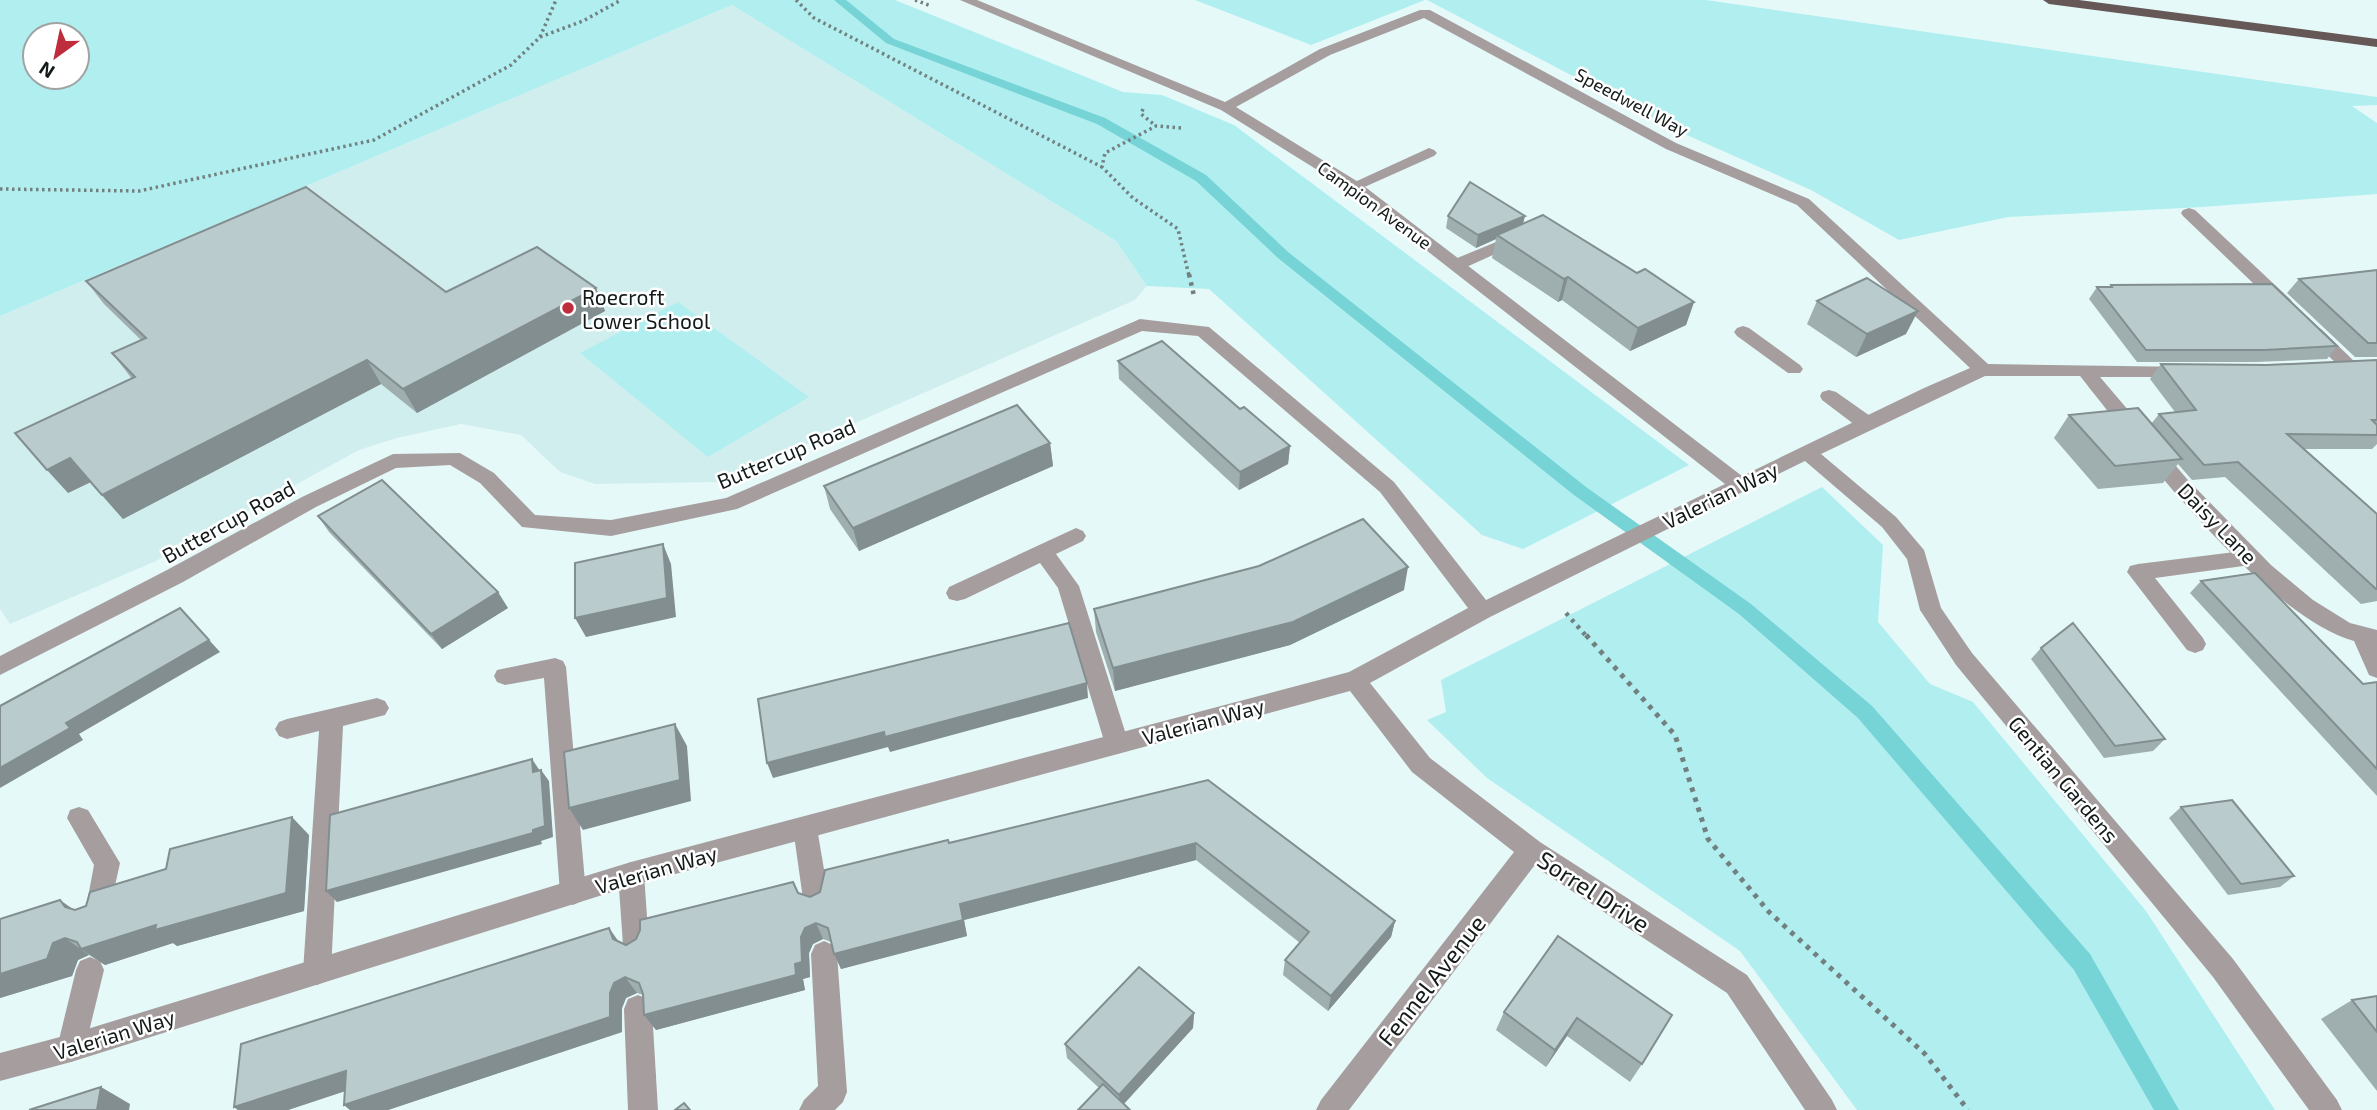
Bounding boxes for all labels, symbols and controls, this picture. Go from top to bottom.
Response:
north arrow [21,21,91,91]
text: N [34,57,58,84]
street label: Speedwell Way [1572,63,1693,141]
street label: Campion Avenue [1314,156,1436,254]
place label: Roecroft Lower School [582,284,711,333]
marker: Roecroft Lower School [560,300,576,316]
street label: Buttercup Road [713,413,859,493]
street label: Valerian Way [1658,456,1782,534]
street label: Buttercup Road [157,474,299,568]
street label: Daisy Lane [2173,477,2263,569]
street label: Valerian Way [1139,693,1267,749]
street label: Gentian Gardens [2004,711,2124,847]
street label: Valerian Way [592,840,720,898]
street label: Sorrel Drive [1533,844,1655,938]
street label: Fennel Avenue [1371,909,1491,1051]
street label: Valerian Way [50,1004,178,1064]

